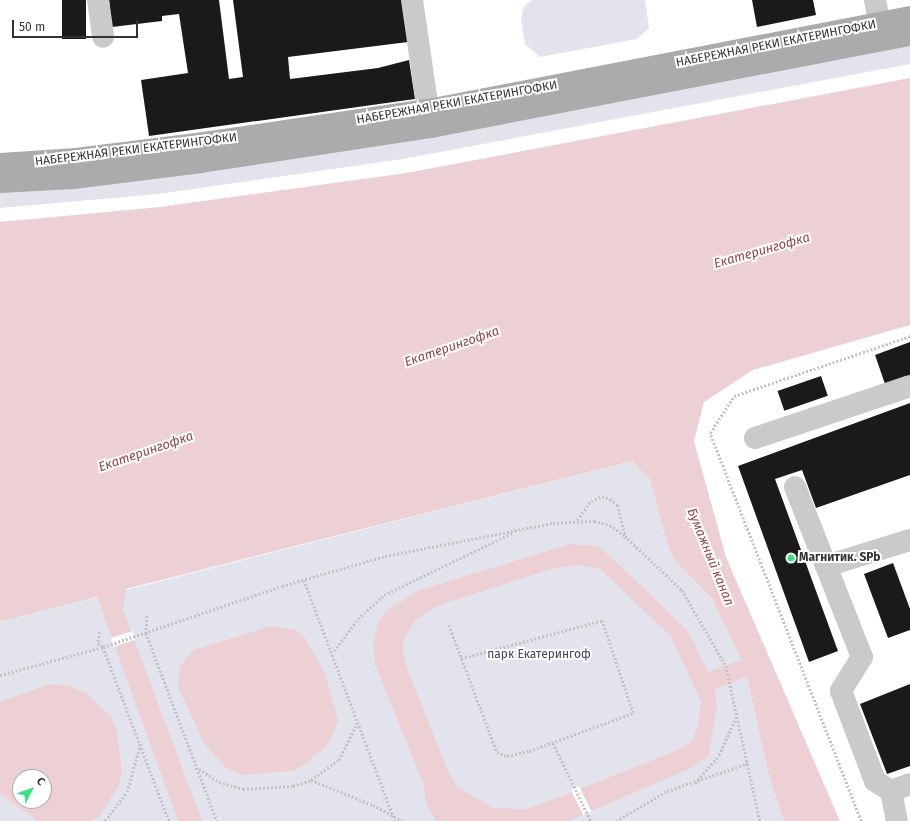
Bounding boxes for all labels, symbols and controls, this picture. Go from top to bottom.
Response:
scale bar [14,12,140,38]
street label: НАБЕРЕЖНАЯ РЕКИ ЕКАТЕРИНГОФКИ [675,18,877,70]
text: 50 m [19,20,45,34]
street label: НАБЕРЕЖНАЯ РЕКИ ЕКАТЕРИНГОФКИ [356,78,558,128]
street label: НАБЕРЕЖНАЯ РЕКИ ЕКАТЕРИНГОФКИ [34,130,238,170]
water label: Екатерингофка [712,230,812,272]
water label: Екатерингофка [403,323,501,371]
water label: Екатерингофка [97,428,195,476]
water label: Бумажный канал [683,506,737,608]
place label: Магнитик. SPb [799,551,880,565]
marker: Магнитик. SPb [786,553,796,563]
park label: парк Екатерингоф [487,648,591,662]
north arrow [12,769,52,809]
text: С [34,775,48,788]

